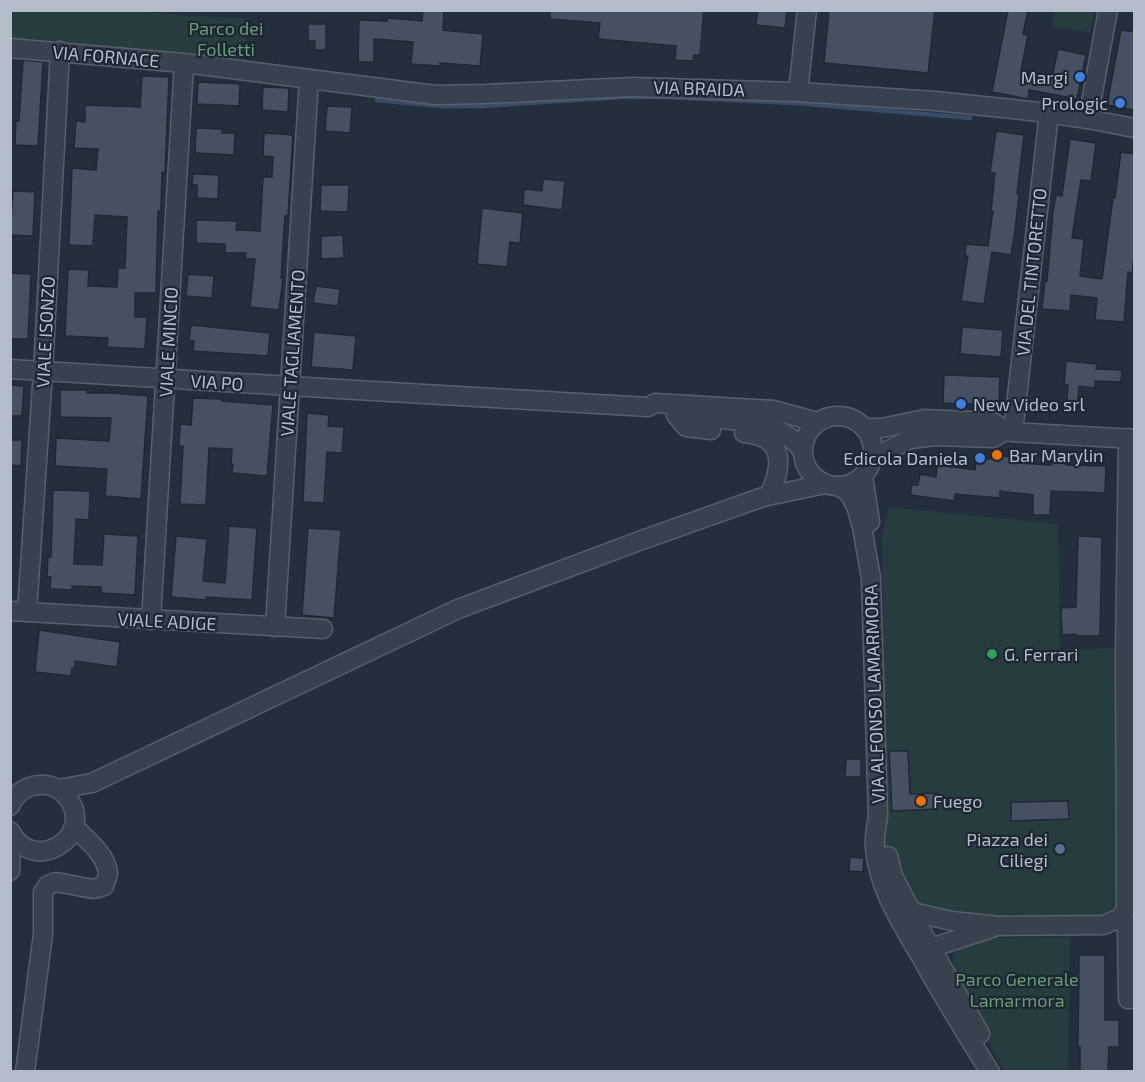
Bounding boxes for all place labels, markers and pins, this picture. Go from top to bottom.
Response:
place label: Margi [1021,66,1068,88]
marker: Margi [1073,70,1087,84]
place label: Prologic [1041,92,1108,114]
marker: Prologic [1113,96,1127,110]
place label: New Video srl [973,393,1085,415]
marker: New Video srl [954,397,968,411]
place label: Bar Marylin [1009,444,1104,466]
place label: Edicola Daniela [843,447,968,469]
marker: Bar Marylin [990,448,1004,462]
marker: Edicola Daniela [973,451,987,465]
place label: G. Ferrari [1004,643,1079,665]
marker: G. Ferrari [985,647,999,661]
place label: Fuego [933,790,983,812]
marker: Fuego [914,794,928,808]
place label: Piazza dei Ciliegi [966,828,1048,871]
marker: Piazza dei Ciliegi [1053,842,1067,856]

